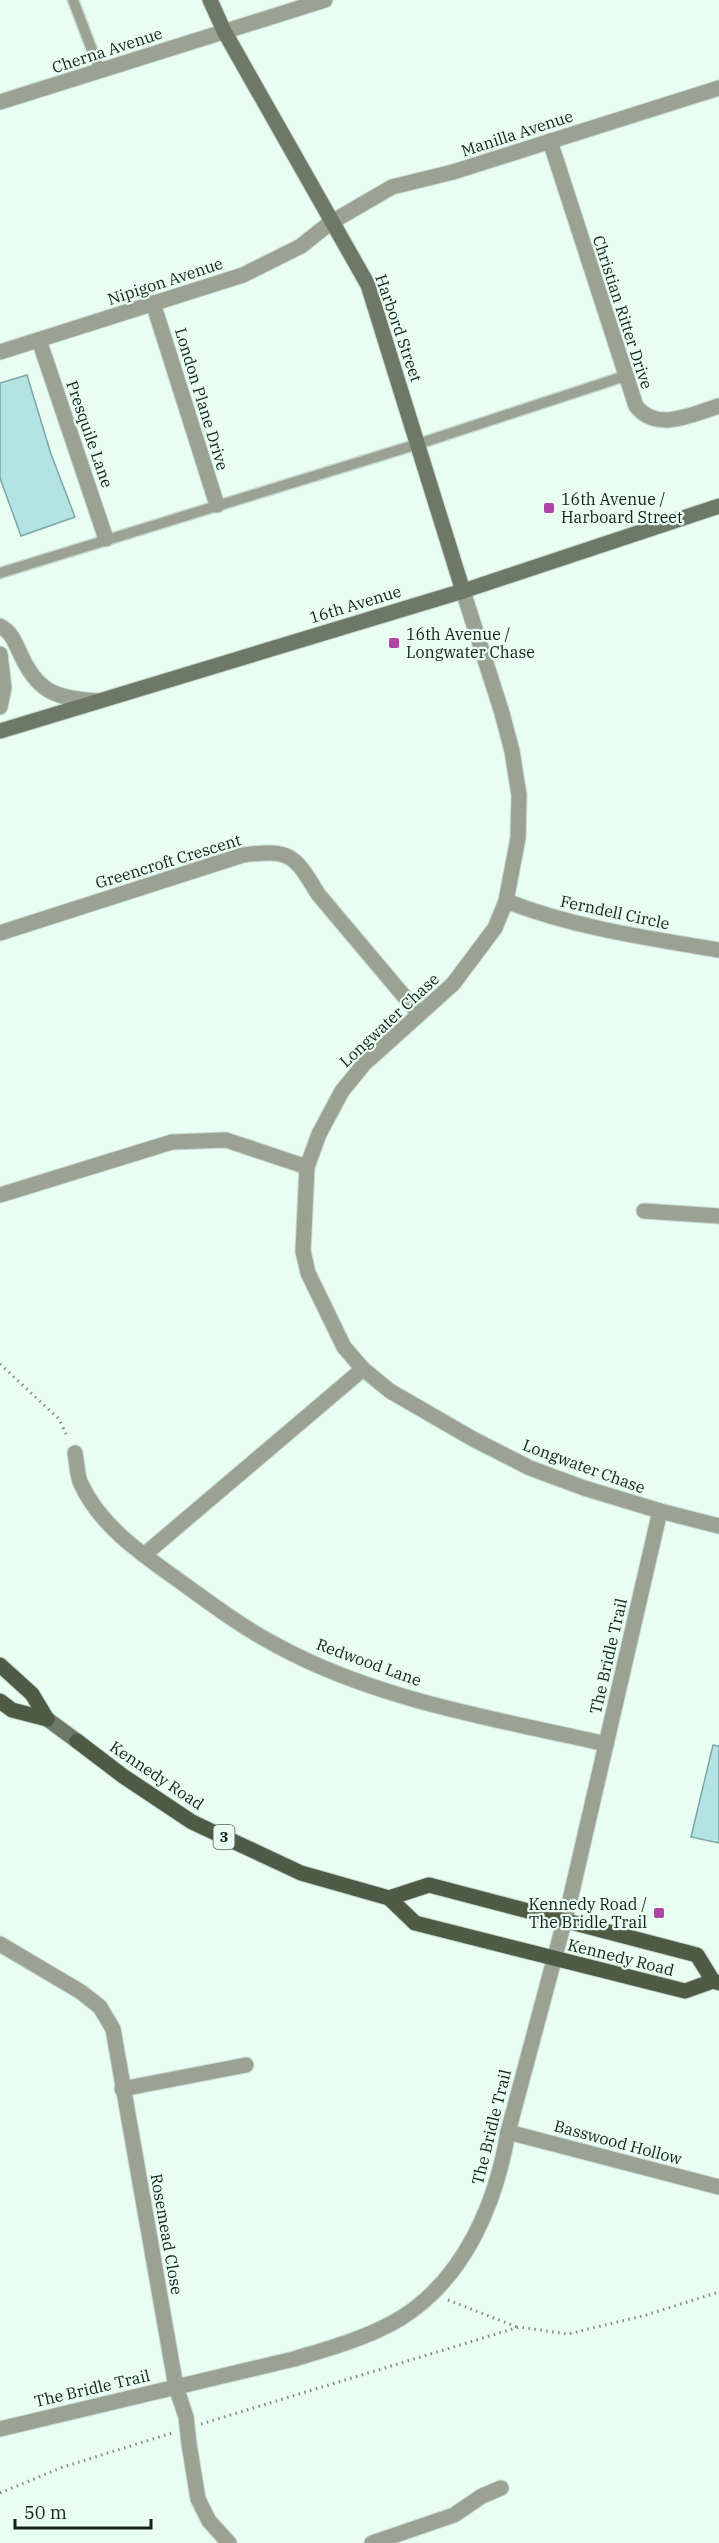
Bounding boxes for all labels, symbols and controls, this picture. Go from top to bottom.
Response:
street label: Cherna Avenue [49,23,165,77]
street label: Manilla Avenue [459,106,575,160]
street label: Christian Ritter Drive [589,233,657,391]
street label: Nipigon Avenue [105,253,225,309]
street label: Harbord Street [371,271,427,385]
street label: London Plane Drive [171,325,233,473]
street label: Presquile Lane [62,378,118,490]
place label: 16th Avenue / Harboard Street [561,489,683,527]
marker: 16th Avenue / Harboard Street [542,501,556,515]
street label: 16th Avenue [307,581,403,627]
place label: 16th Avenue / Longwater Chase [406,624,535,662]
marker: 16th Avenue / Longwater Chase [387,636,401,650]
street label: Greencroft Crescent [93,829,244,893]
street label: Ferndell Circle [559,891,671,933]
street label: Longwater Chase [335,969,443,1071]
street label: Longwater Chase [520,1435,648,1497]
street label: The Bridle Trail [585,1596,631,1716]
street label: Redwood Lane [314,1634,424,1690]
street label: Kennedy Road [106,1736,208,1814]
road number: 3 [214,1825,234,1849]
place label: Kennedy Road / The Bridle Trail [529,1894,647,1932]
marker: Kennedy Road / The Bridle Trail [652,1906,666,1920]
street label: Kennedy Road [566,1934,676,1980]
street label: The Bridle Trail [467,2067,515,2187]
street label: Basswood Hollow [552,2115,685,2169]
street label: Rosemead Close [146,2172,188,2296]
street label: The Bridle Trail [32,2365,152,2411]
scale bar [15,2492,152,2530]
text: 50 m [24,2501,67,2524]

